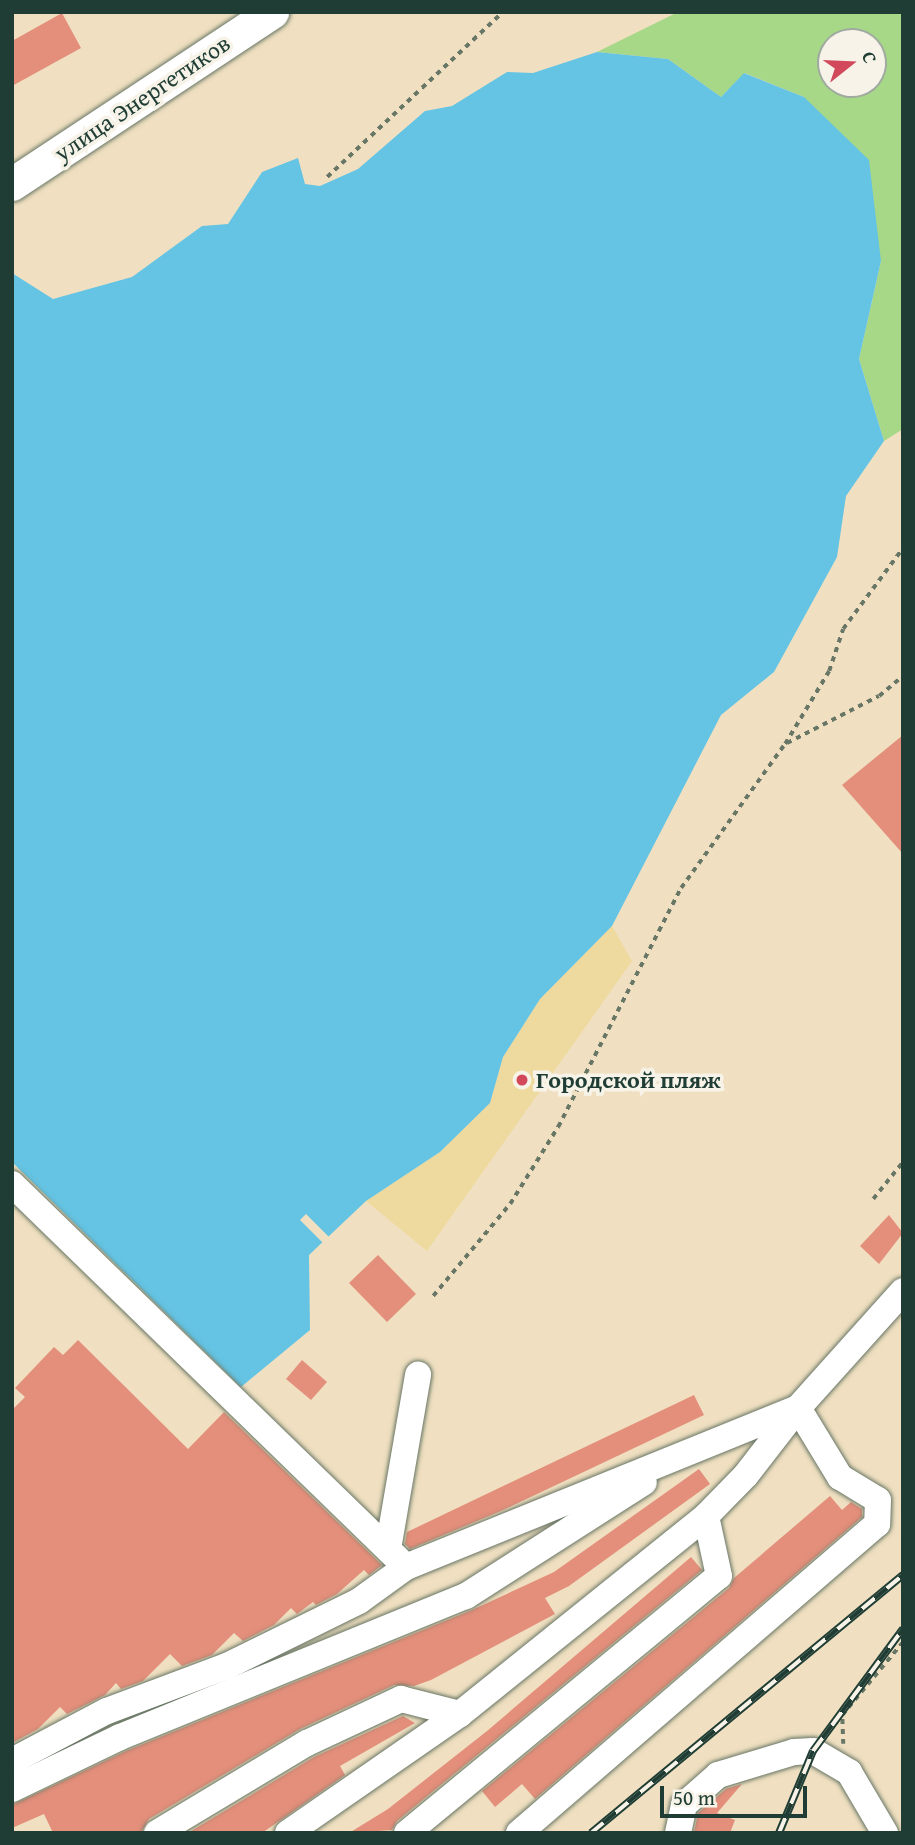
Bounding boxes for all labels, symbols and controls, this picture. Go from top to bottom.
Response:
north arrow [817,28,887,98]
street label: улица Энергетиков [49,29,235,167]
text: С [855,48,885,67]
place label: Городской пляж [536,1066,720,1094]
marker: Городской пляж [514,1072,530,1088]
scale bar [663,1772,810,1816]
text: 50 m [673,1782,715,1813]

